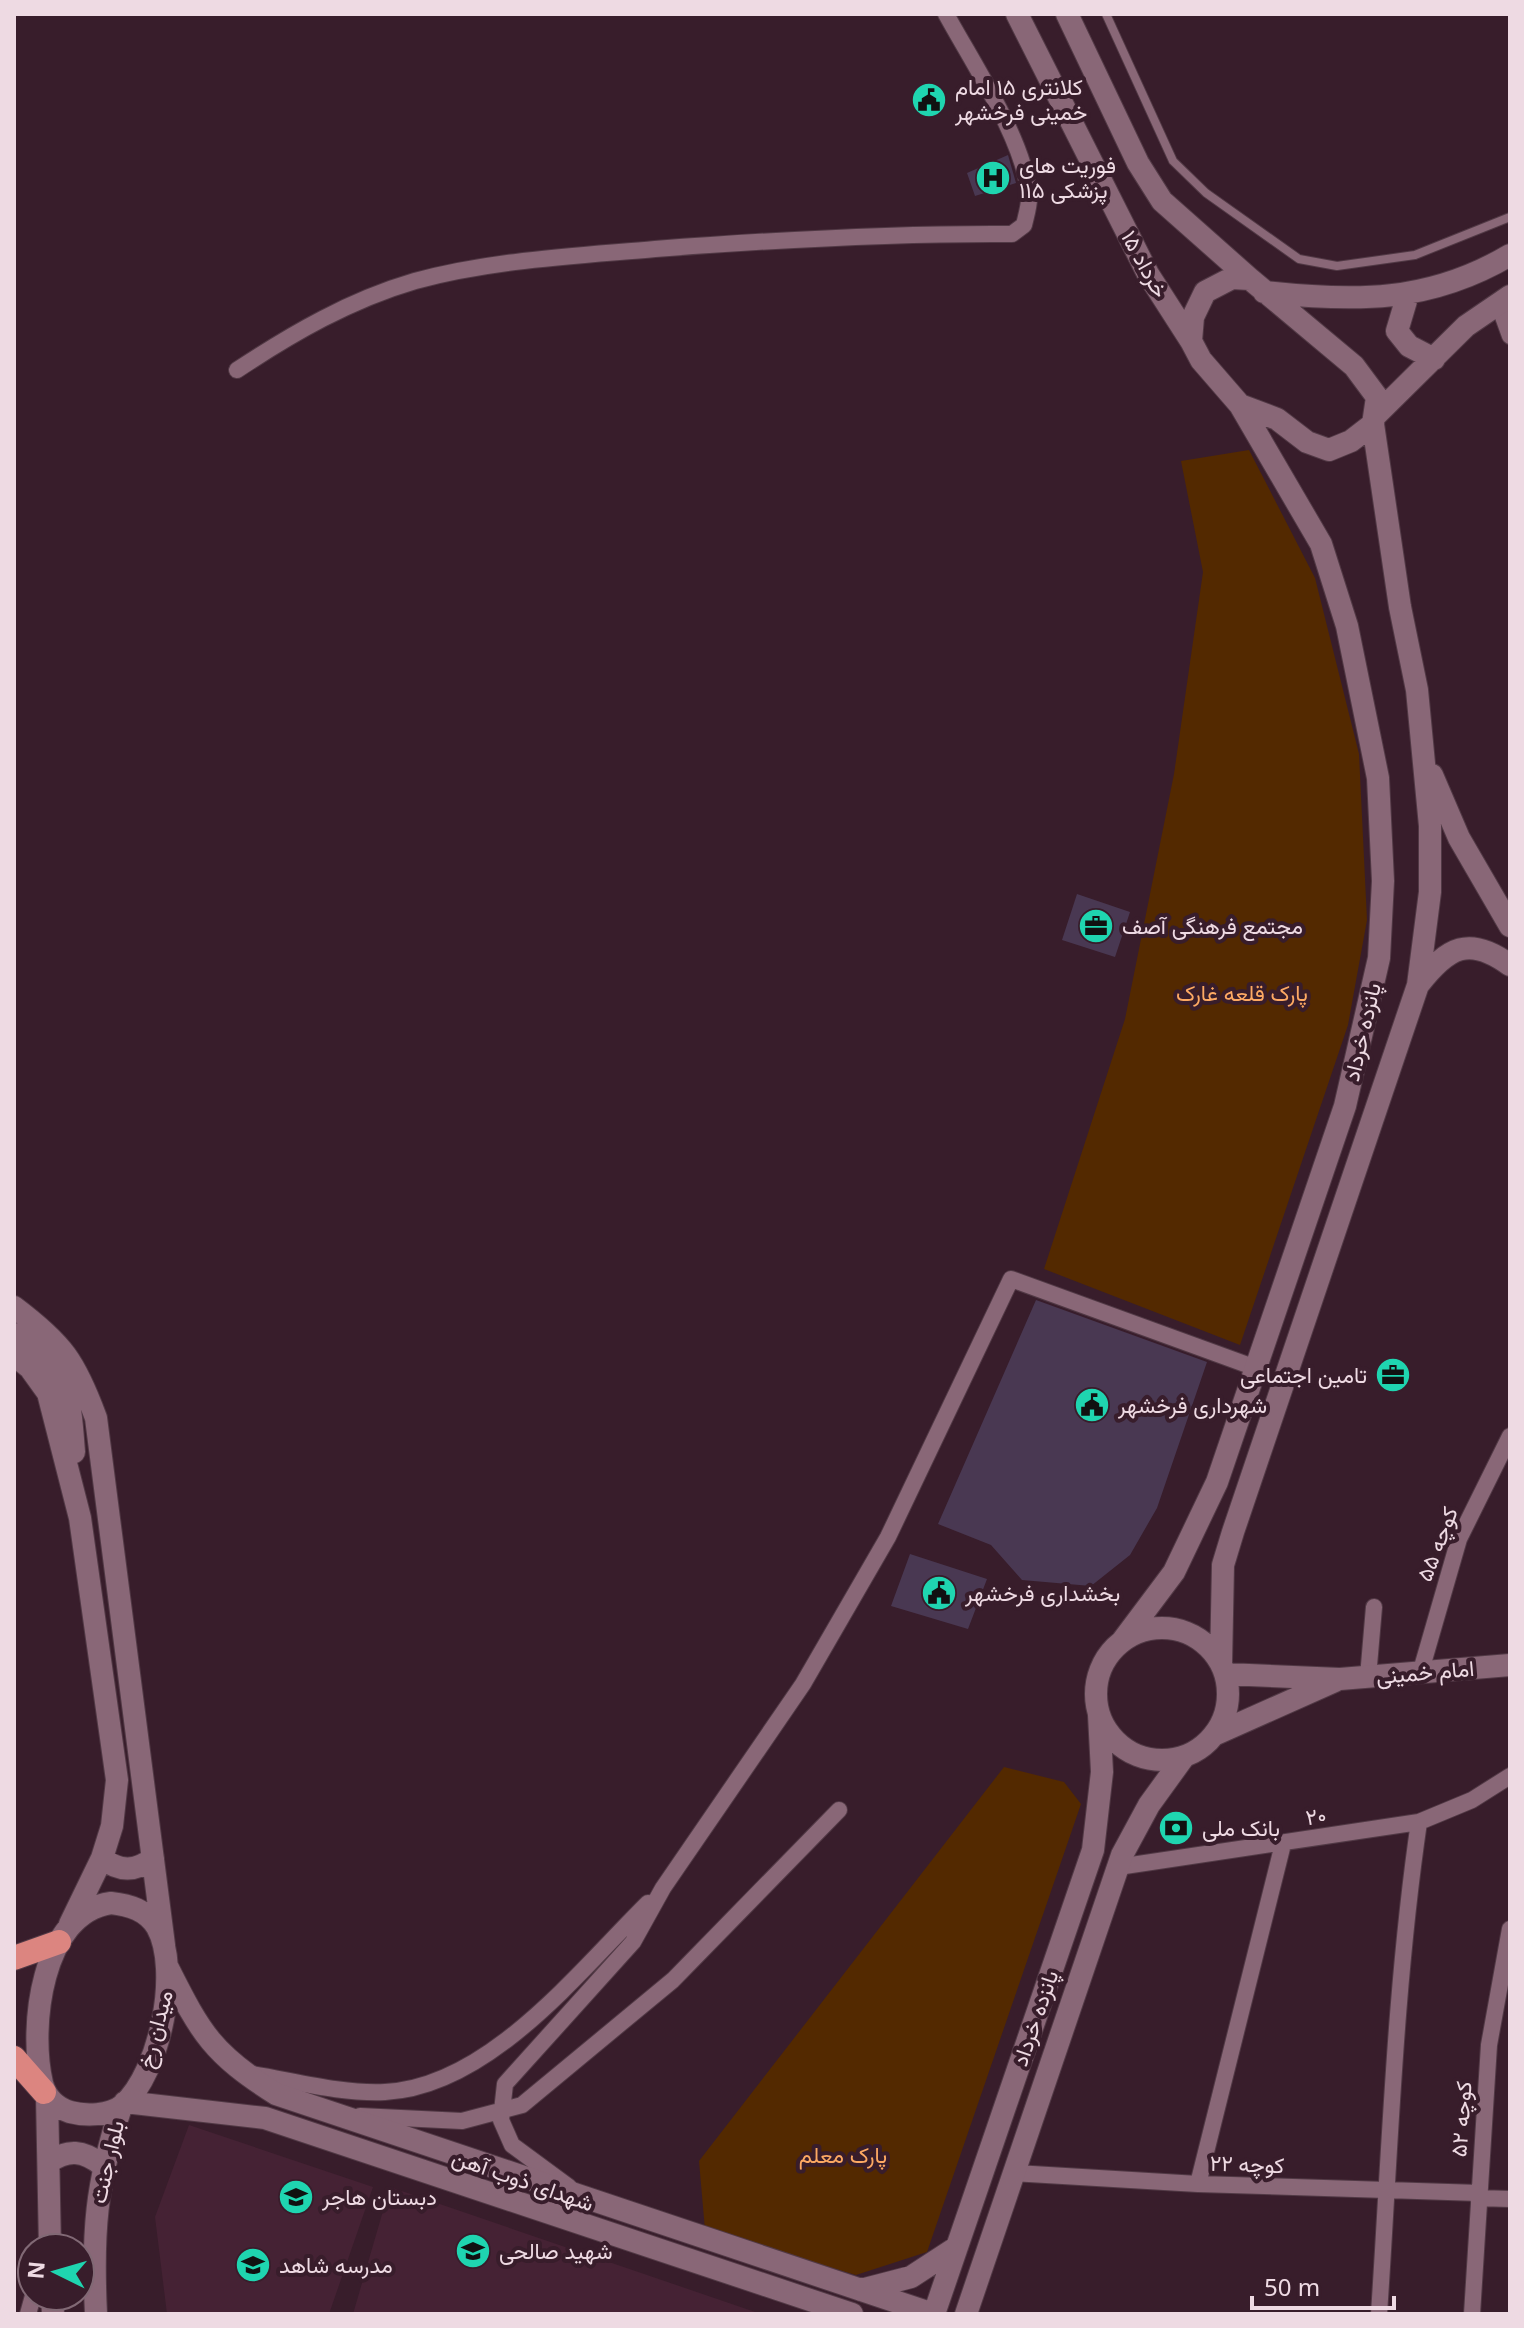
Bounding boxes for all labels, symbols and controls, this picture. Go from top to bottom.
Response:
place label: کلانتری ۱۵ امام خمینی فرخشهر [954,71,1087,126]
public building icon: کلانتری ۱۵ امام خمینی فرخشهر [910,81,948,119]
place label: فوریت های پزشکی ۱۱۵ [1019,149,1116,205]
hospital icon: فوریت های پزشکی ۱۱۵ [974,159,1012,197]
street label: ۱۵ خرداد [1115,224,1177,303]
office icon: مجتمع فرهنگی آصف [1077,907,1115,945]
place label: مجتمع فرهنگی آصف [1122,910,1303,941]
park label: پارک قلعه غارک [1176,977,1308,1008]
street label: پانزده خرداد [1335,980,1388,1084]
office icon: تامین اجتماعی [1374,1356,1412,1394]
place label: تامین اجتماعی [1240,1359,1367,1389]
public building icon: شهرداری فرخشهر [1073,1386,1111,1424]
place label: شهرداری فرخشهر [1117,1389,1267,1419]
street label: کوچه ۵۵ [1408,1502,1465,1585]
public building icon: بخشداری فرخشهر [920,1574,958,1612]
place label: بخشداری فرخشهر [964,1577,1120,1607]
street label: امام خمینی [1375,1652,1475,1691]
street label: ۲۰ [1303,1799,1328,1831]
bank icon: بانک ملی [1157,1809,1195,1847]
place label: بانک ملی [1202,1812,1280,1842]
street label: پانزده خرداد [1004,1966,1065,2070]
street label: میدان رخ [129,1987,180,2071]
street label: کوچه ۵۲ [1442,2080,1479,2158]
street label: بلوار جنت [82,2117,130,2206]
park label: پارک معلم [799,2139,887,2170]
street label: شهدای ذوب آهن [449,2141,598,2217]
street label: کوچه ۲۲ [1209,2147,1285,2180]
school or university icon: دبستان هاجر [277,2178,315,2216]
place label: دبستان هاجر [321,2181,437,2211]
north arrow [16,2232,96,2312]
school or university icon: شهید صالحی [454,2232,492,2270]
place label: شهید صالحی [499,2235,612,2265]
school or university icon: مدرسه شاهد [234,2246,272,2284]
place label: مدرسه شاهد [279,2249,393,2279]
text: N [19,2260,51,2280]
scale bar [1252,2260,1394,2310]
text: 50 m [1264,2270,1320,2303]

